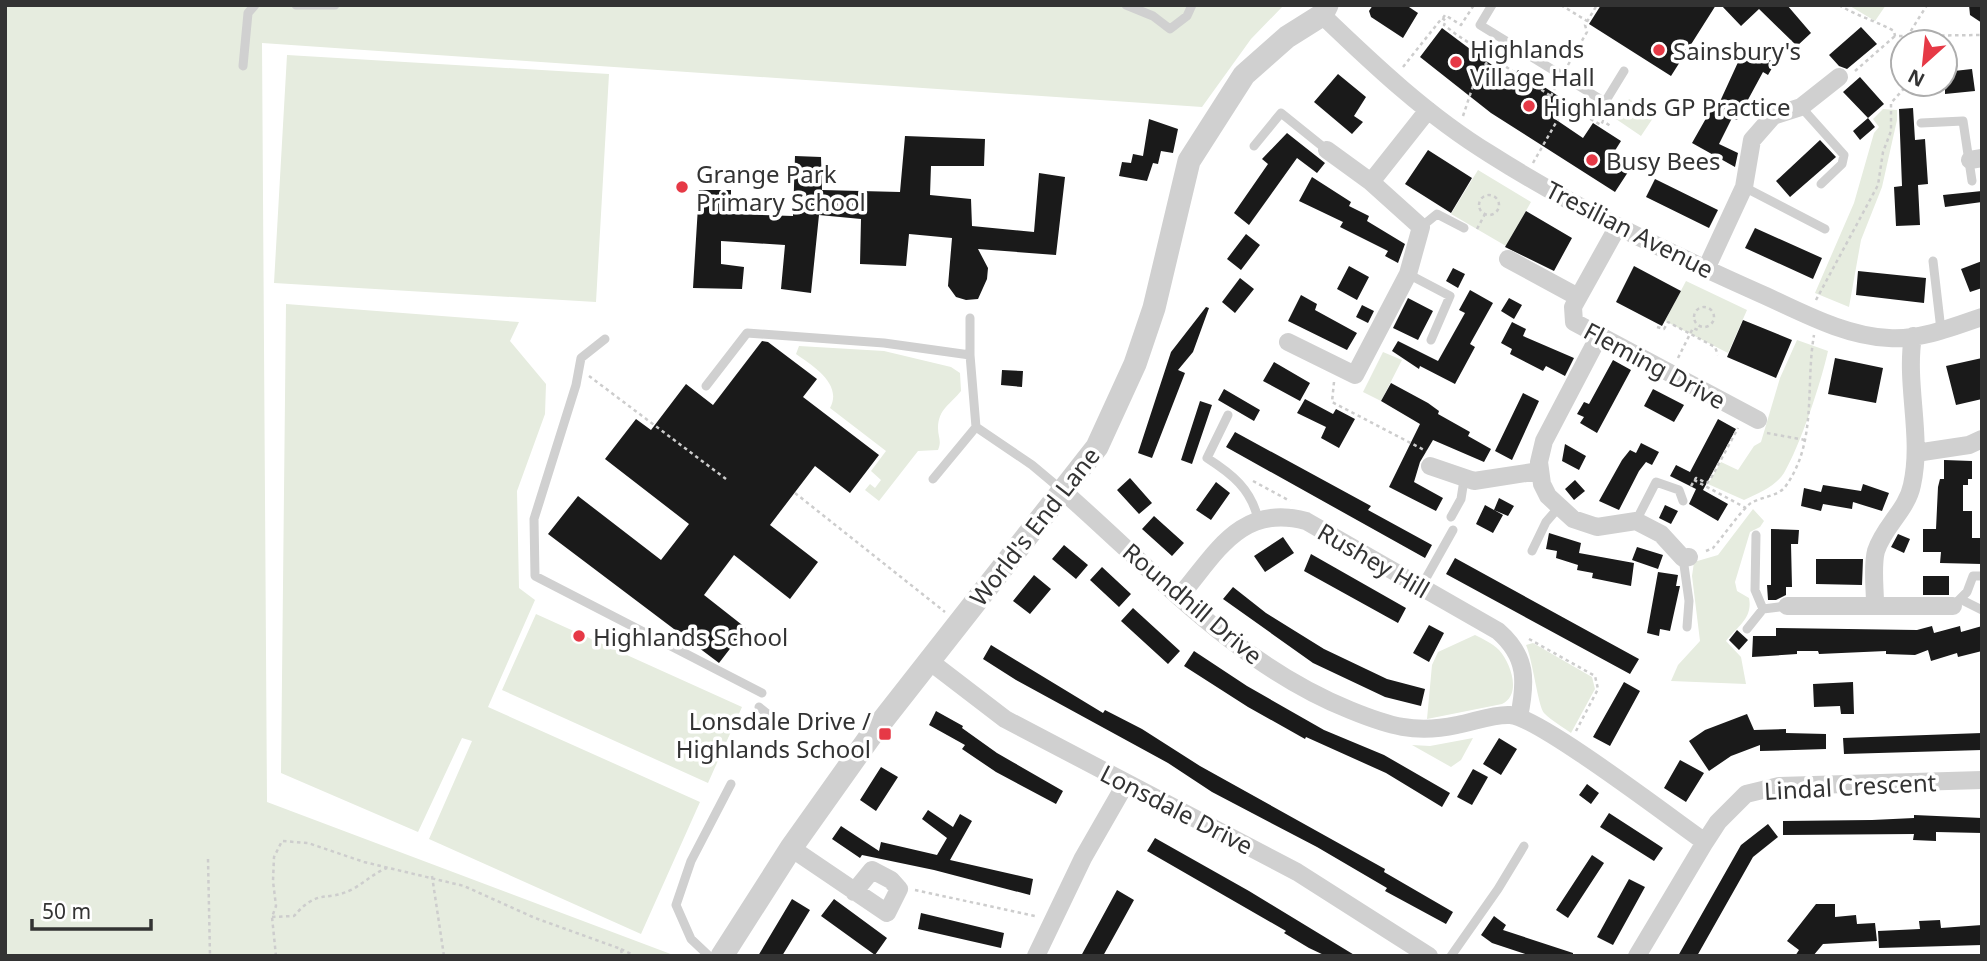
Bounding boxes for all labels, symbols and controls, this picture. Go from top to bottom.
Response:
north arrow [1889,28,1959,98]
place label: Highlands Village Hall [1470,32,1595,93]
place label: Sainsbury's [1673,34,1801,67]
marker: Sainsbury's [1651,42,1667,58]
marker: Highlands Village Hall [1448,54,1464,70]
text: N [1903,63,1929,93]
place label: Highlands GP Practice [1543,90,1791,123]
marker: Highlands GP Practice [1521,98,1537,114]
place label: Busy Bees [1606,144,1721,177]
marker: Busy Bees [1584,152,1600,168]
place label: Grange Park Primary School [696,157,866,218]
street label: Tresilian Avenue [1541,173,1719,285]
marker: Grange Park Primary School [674,179,690,195]
street label: Fleming Drive [1578,314,1732,416]
street label: World's End Lane [962,440,1106,612]
street label: Rushey Hill [1312,515,1436,605]
street label: Roundhill Drive [1116,535,1270,671]
place label: Highlands School [593,620,788,653]
marker: Highlands School [571,628,587,644]
place label: Lonsdale Drive / Highlands School [676,704,871,765]
marker: Lonsdale Drive / Highlands School [877,726,893,742]
street label: Lonsdale Drive [1095,756,1259,862]
street label: Lindal Crescent [1763,765,1937,807]
scale bar [32,888,150,932]
text: 50 m [42,897,91,925]

